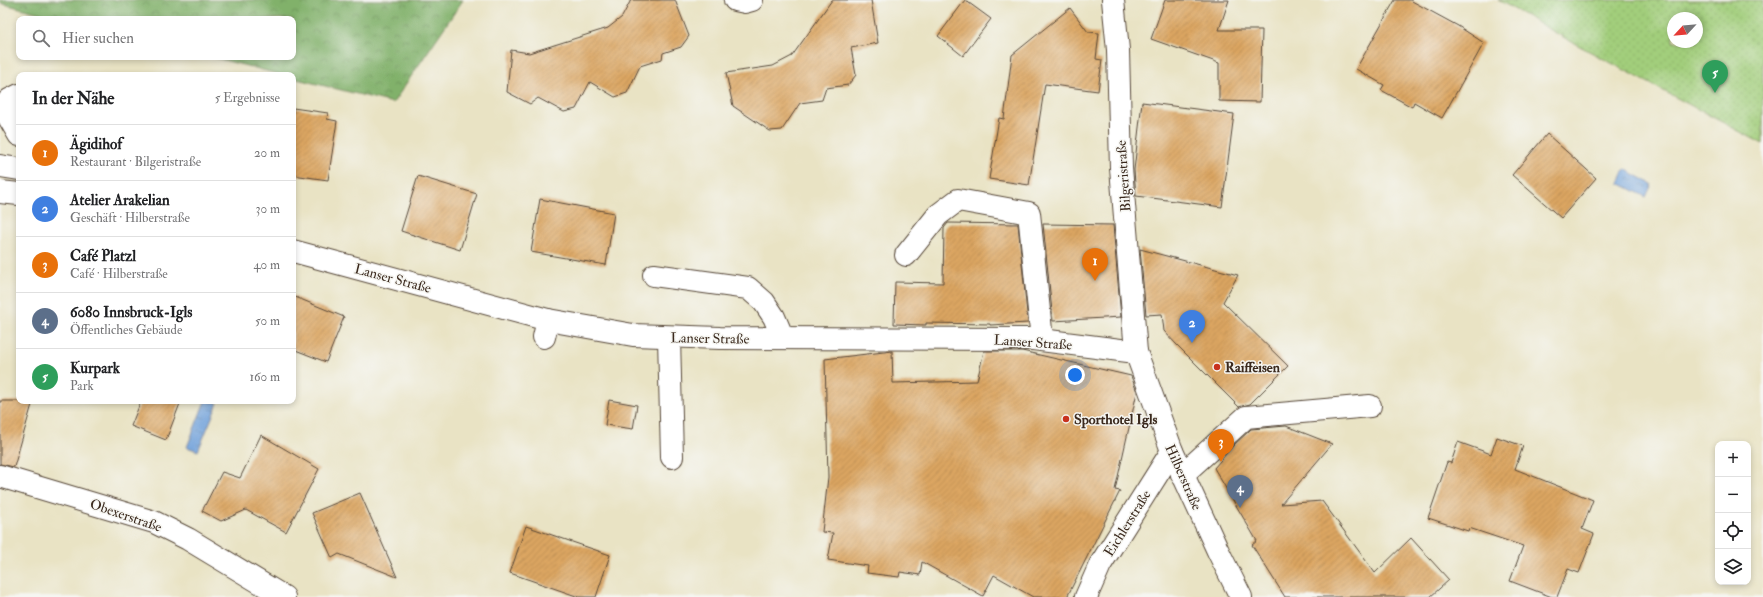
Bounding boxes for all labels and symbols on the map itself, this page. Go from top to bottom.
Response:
north arrow [1667,12,1703,48]
pin: 5 [1702,60,1728,93]
street label: Bilgeristraße [1113,139,1134,212]
pin: 1 [1082,248,1108,281]
street label: Lanser Straße [353,260,433,297]
pin: 2 [1179,310,1205,343]
street label: Lanser Straße [671,329,750,348]
street label: Lanser Straße [993,331,1073,354]
place label: Raiffeisen [1225,359,1281,376]
marker: Raiffeisen [1212,362,1222,372]
your location [1065,365,1085,385]
place label: Sporthotel Igls [1074,411,1157,429]
marker: Sporthotel Igls [1061,414,1071,424]
pin: 3 [1208,429,1234,462]
street label: Hilberstraße [1161,442,1206,513]
pin: 4 [1227,475,1253,508]
street label: Eichlerstraße [1100,487,1155,560]
street label: Obexerstraße [88,495,164,536]

